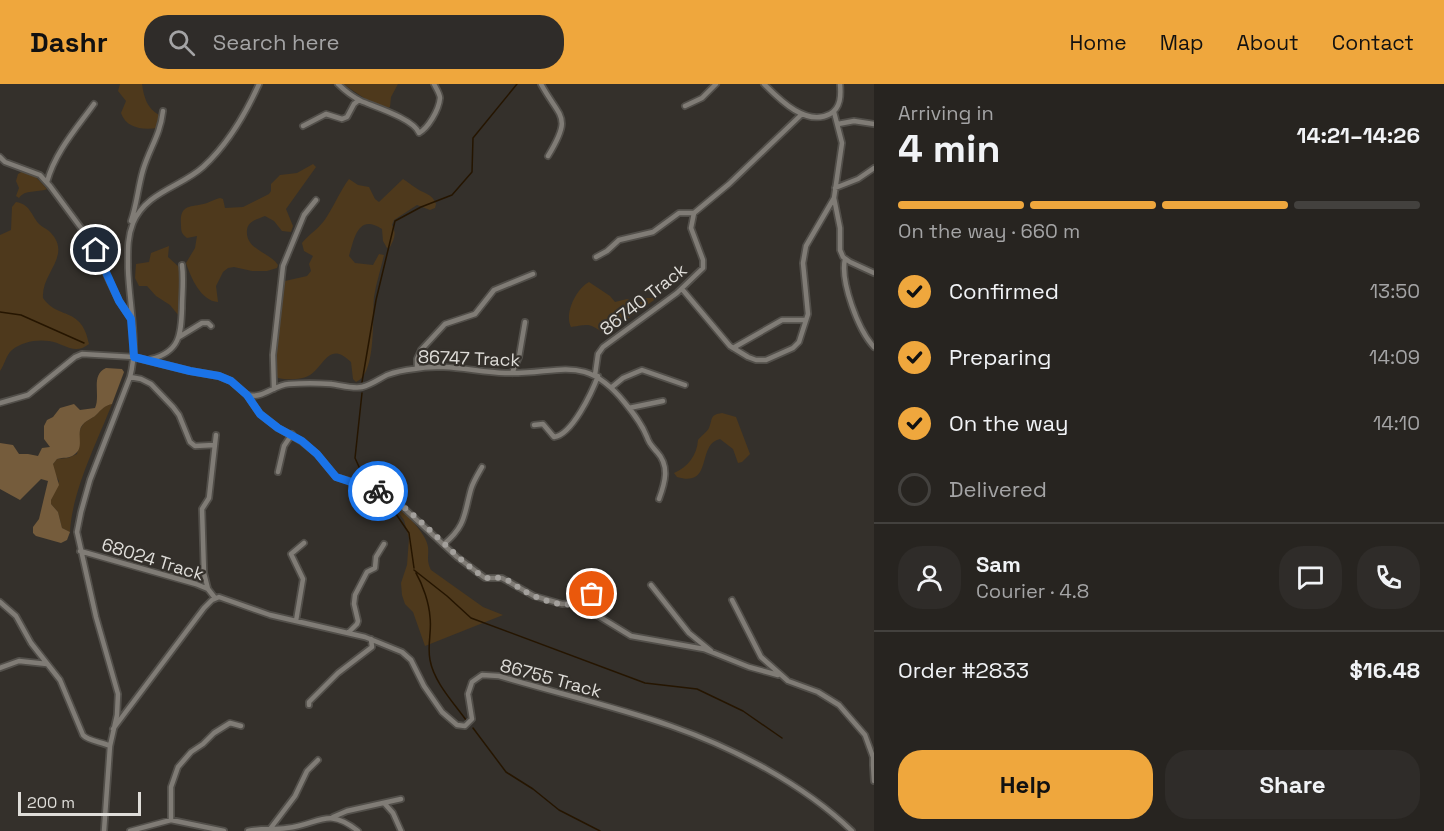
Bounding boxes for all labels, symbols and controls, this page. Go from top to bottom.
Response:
search box [144,15,564,69]
text: Dashr [30,24,108,60]
icon: search [165,26,198,59]
text: Search here [213,28,340,56]
text: Home [1069,29,1127,56]
text: Map [1160,29,1204,56]
text: About [1237,29,1299,56]
text: Contact [1332,29,1414,56]
text: Arriving in [898,100,994,126]
text: 14:21–14:26 [1296,121,1420,149]
text: 4 min [898,124,1000,173]
text: On the way · 660 m [898,218,1080,244]
pin [70,224,121,275]
icon: home [79,233,112,266]
street label: 86740 Track [595,258,691,340]
icon: check [898,275,931,308]
text: Confirmed [949,277,1059,305]
text: 13:50 [1370,278,1420,304]
icon: check [898,341,931,374]
text: Preparing [949,343,1051,371]
text: 14:09 [1369,344,1420,370]
street label: 86747 Track [417,345,521,371]
icon: check [898,407,931,440]
text: On the way [949,409,1068,437]
text: 14:10 [1373,410,1420,436]
courier [348,461,408,521]
icon: bike [362,475,395,508]
text: Delivered [949,475,1047,503]
street label: 68024 Track [99,533,207,586]
button: person [898,546,961,609]
button: chat [1279,546,1342,609]
button: phone [1357,546,1420,609]
text: Sam [976,550,1021,578]
pin [566,568,617,619]
icon: bag [575,577,608,610]
text: Courier · 4.8 [976,578,1089,604]
street label: 86755 Track [498,653,605,703]
text: Order #2833 [898,656,1029,684]
text: $16.48 [1349,656,1420,684]
button: Help [898,750,1153,819]
button: Share [1165,750,1420,819]
scale bar [18,789,141,816]
text: 200 m [27,792,75,813]

